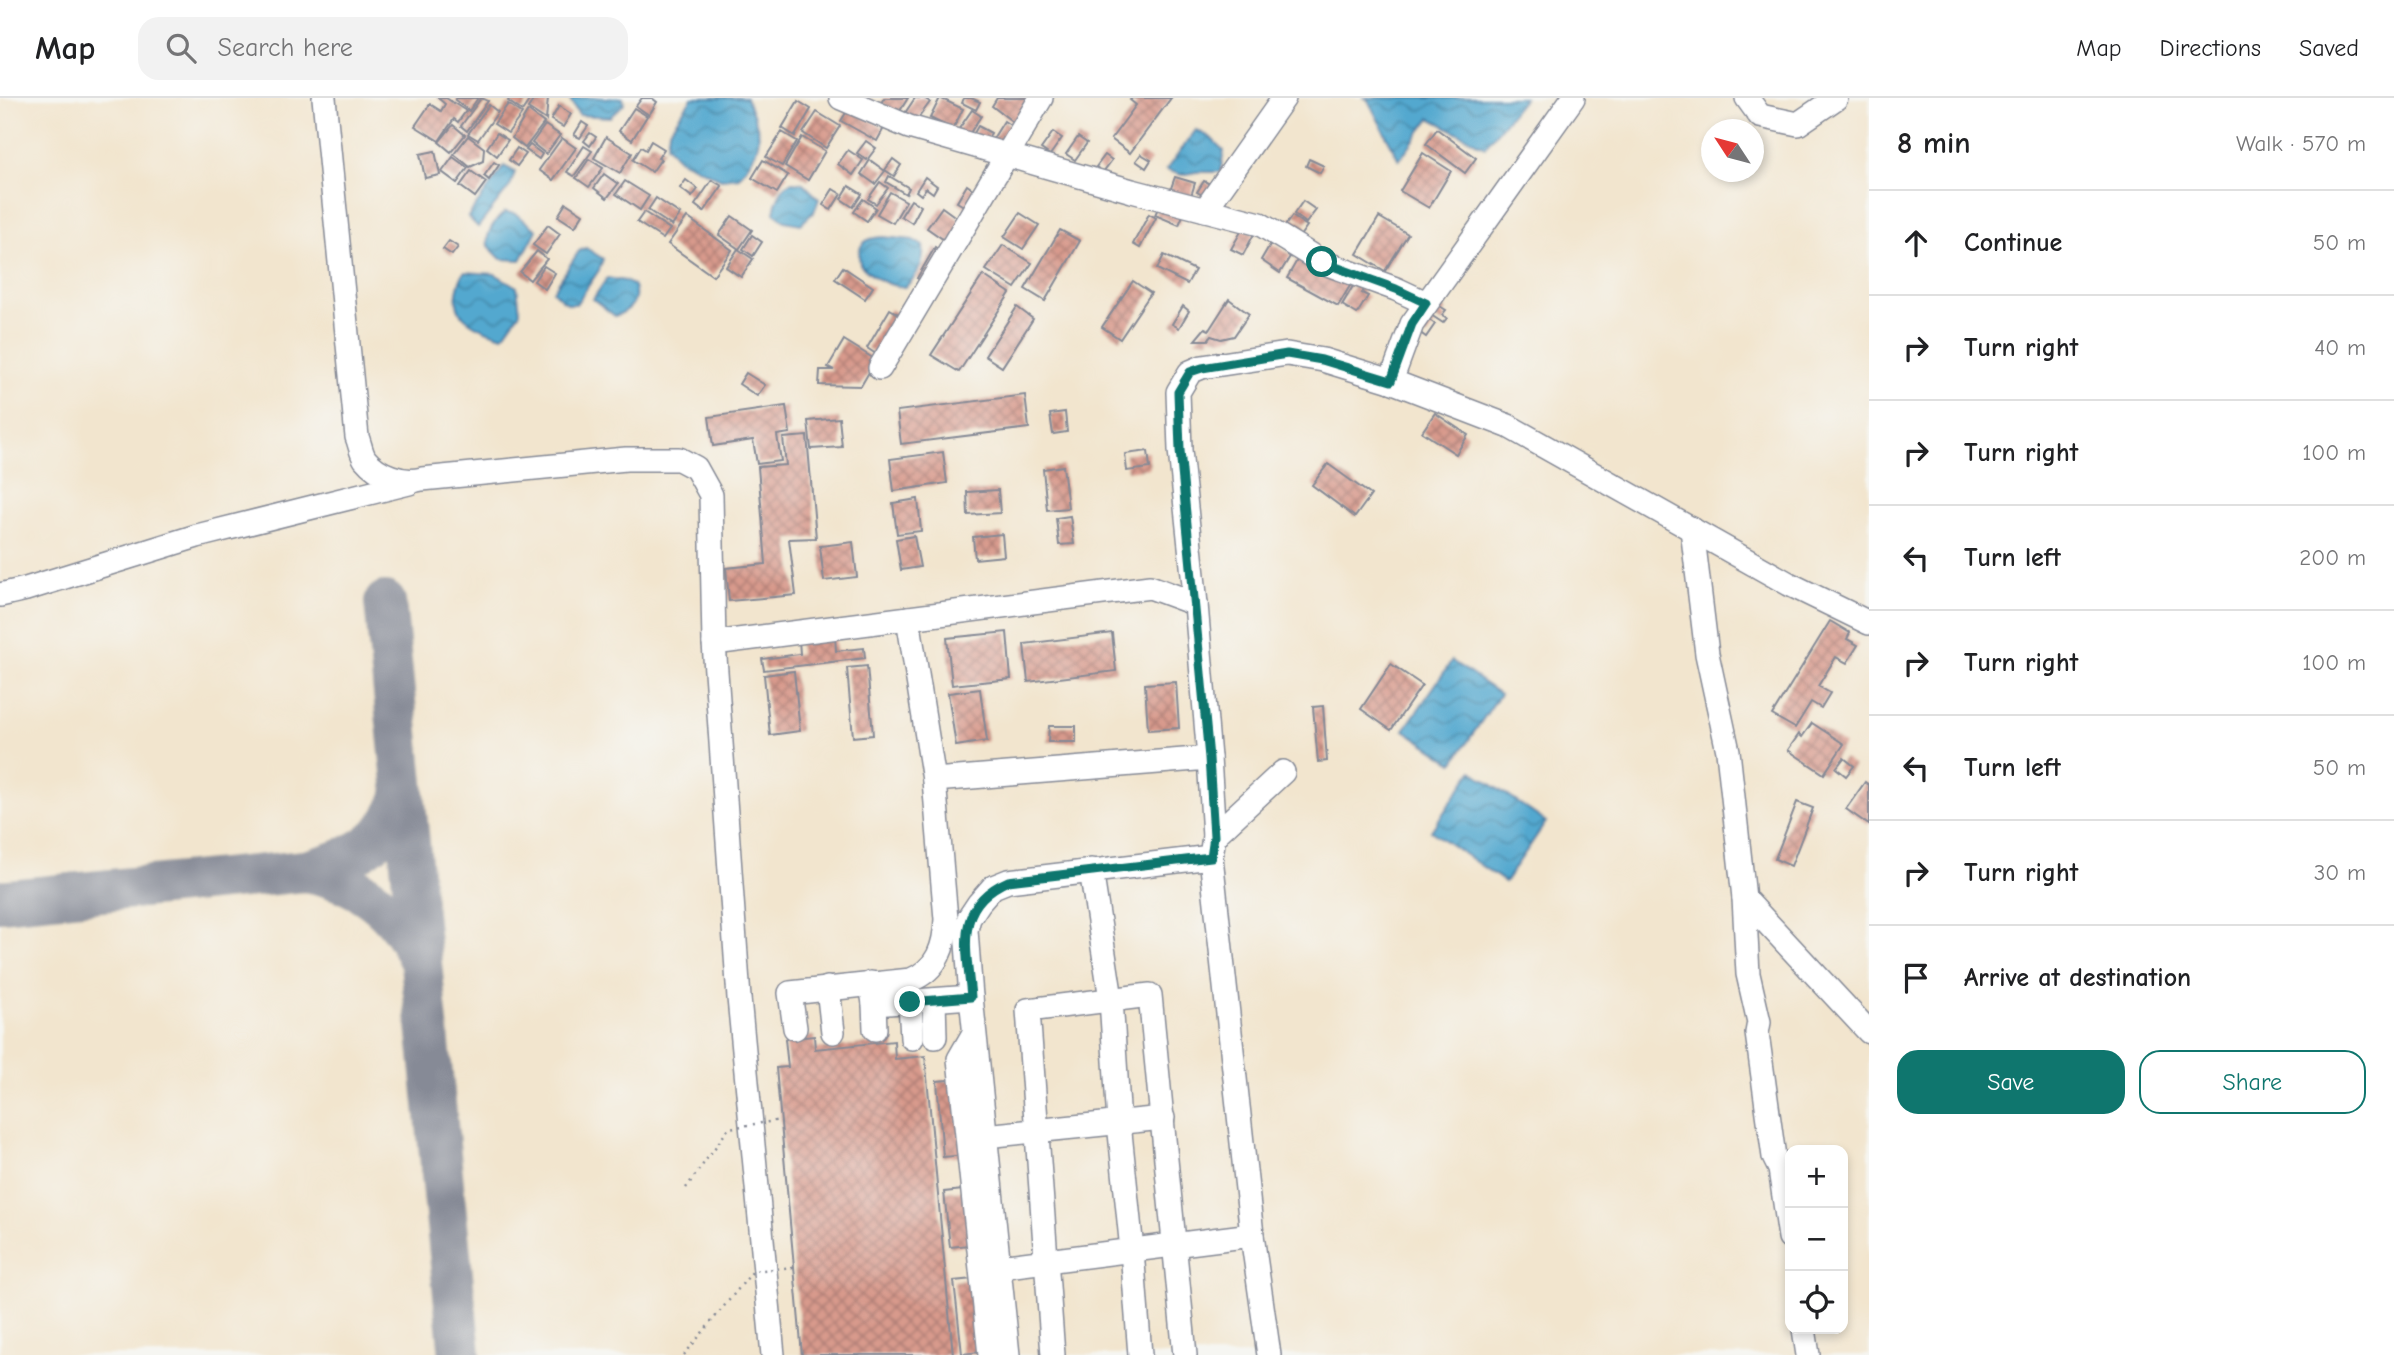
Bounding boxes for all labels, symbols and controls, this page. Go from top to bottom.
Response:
search box [138,17,628,80]
text: Map [35,29,96,67]
icon: search [162,29,200,67]
text: Search here [218,33,353,63]
text: Map [2076,34,2122,62]
text: Directions [2160,34,2261,62]
text: Saved [2299,34,2359,62]
north arrow [1701,119,1764,182]
text: 8 min [1897,126,1971,161]
text: Walk · 570 m [2236,130,2366,157]
icon: ahead [1897,224,1935,262]
text: Continue [1964,228,2062,258]
text: 50 m [2313,229,2366,256]
route start [1306,246,1337,277]
icon: right [1897,329,1935,367]
text: Turn right [1964,333,2078,363]
text: 40 m [2314,334,2366,361]
icon: right [1897,434,1935,472]
text: Turn right [1964,438,2078,468]
text: 100 m [2302,439,2366,466]
icon: left [1897,539,1935,577]
text: Turn left [1964,543,2061,573]
text: 200 m [2299,544,2366,571]
icon: right [1897,644,1935,682]
text: Turn right [1964,648,2078,678]
text: 100 m [2302,649,2366,676]
icon: left [1897,749,1935,787]
text: Turn left [1964,753,2061,783]
text: 50 m [2313,754,2366,781]
icon: right [1897,854,1935,892]
text: Turn right [1964,858,2078,888]
text: 30 m [2314,859,2366,886]
icon: arrive [1897,959,1935,997]
text: Arrive at destination [1964,963,2191,993]
route end [894,986,925,1017]
button: Save [1897,1050,2125,1114]
button: Share [2139,1050,2366,1114]
map controls [1785,1145,1848,1334]
button: + [1785,1145,1848,1208]
button: − [1785,1208,1848,1271]
button: locate [1785,1271,1848,1334]

